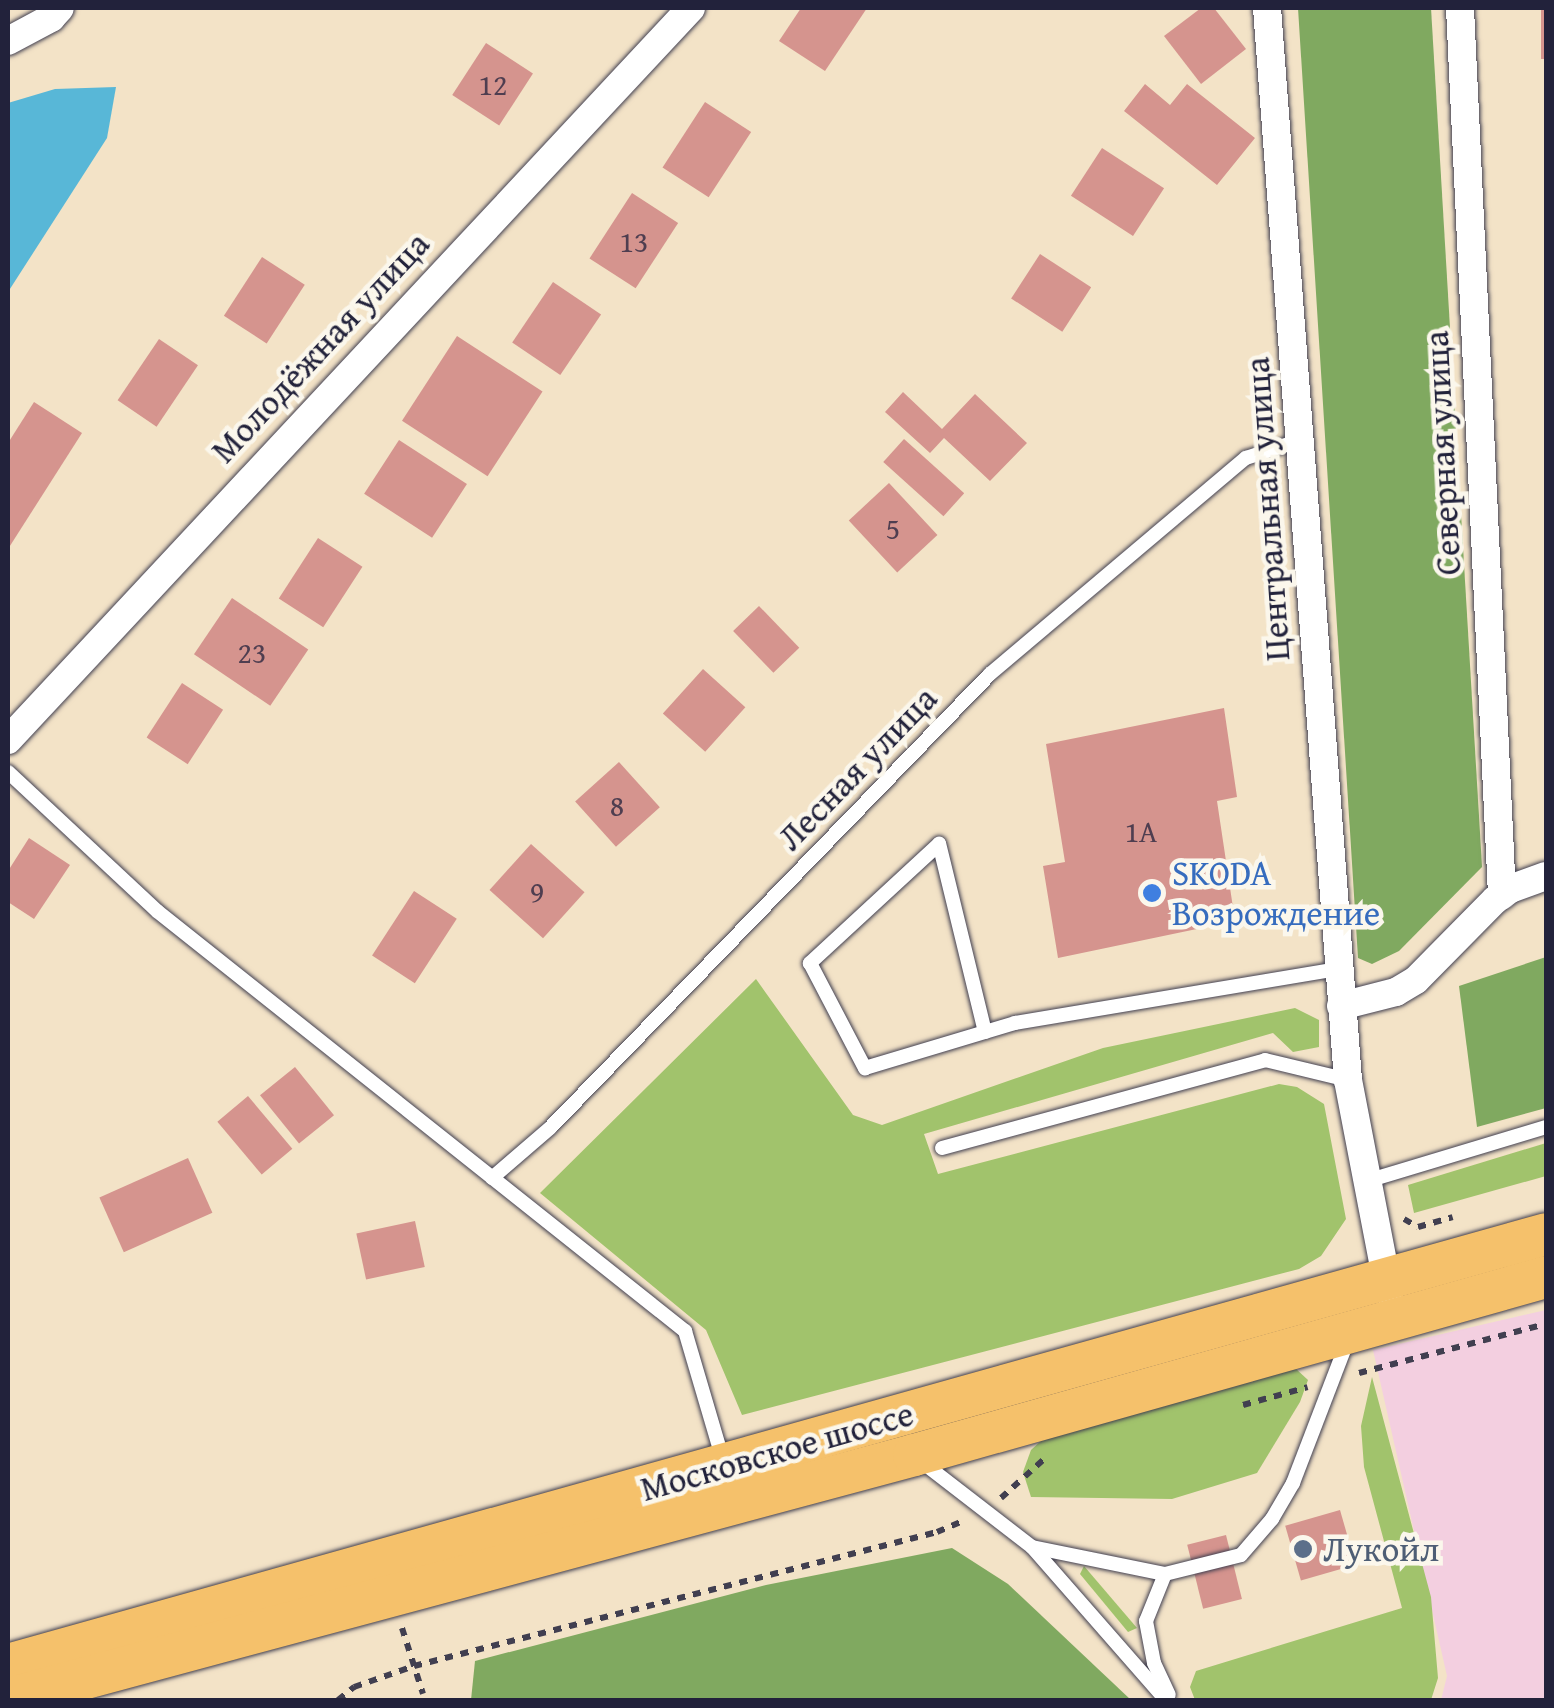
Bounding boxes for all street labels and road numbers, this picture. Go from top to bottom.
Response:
street label: Молодёжная улица [202,223,438,471]
street label: Северная улица [1415,330,1469,576]
street label: Центральная улица [1235,356,1299,662]
street label: Лесная улица [769,678,945,858]
street label: Московское шоссе [636,1392,918,1510]

